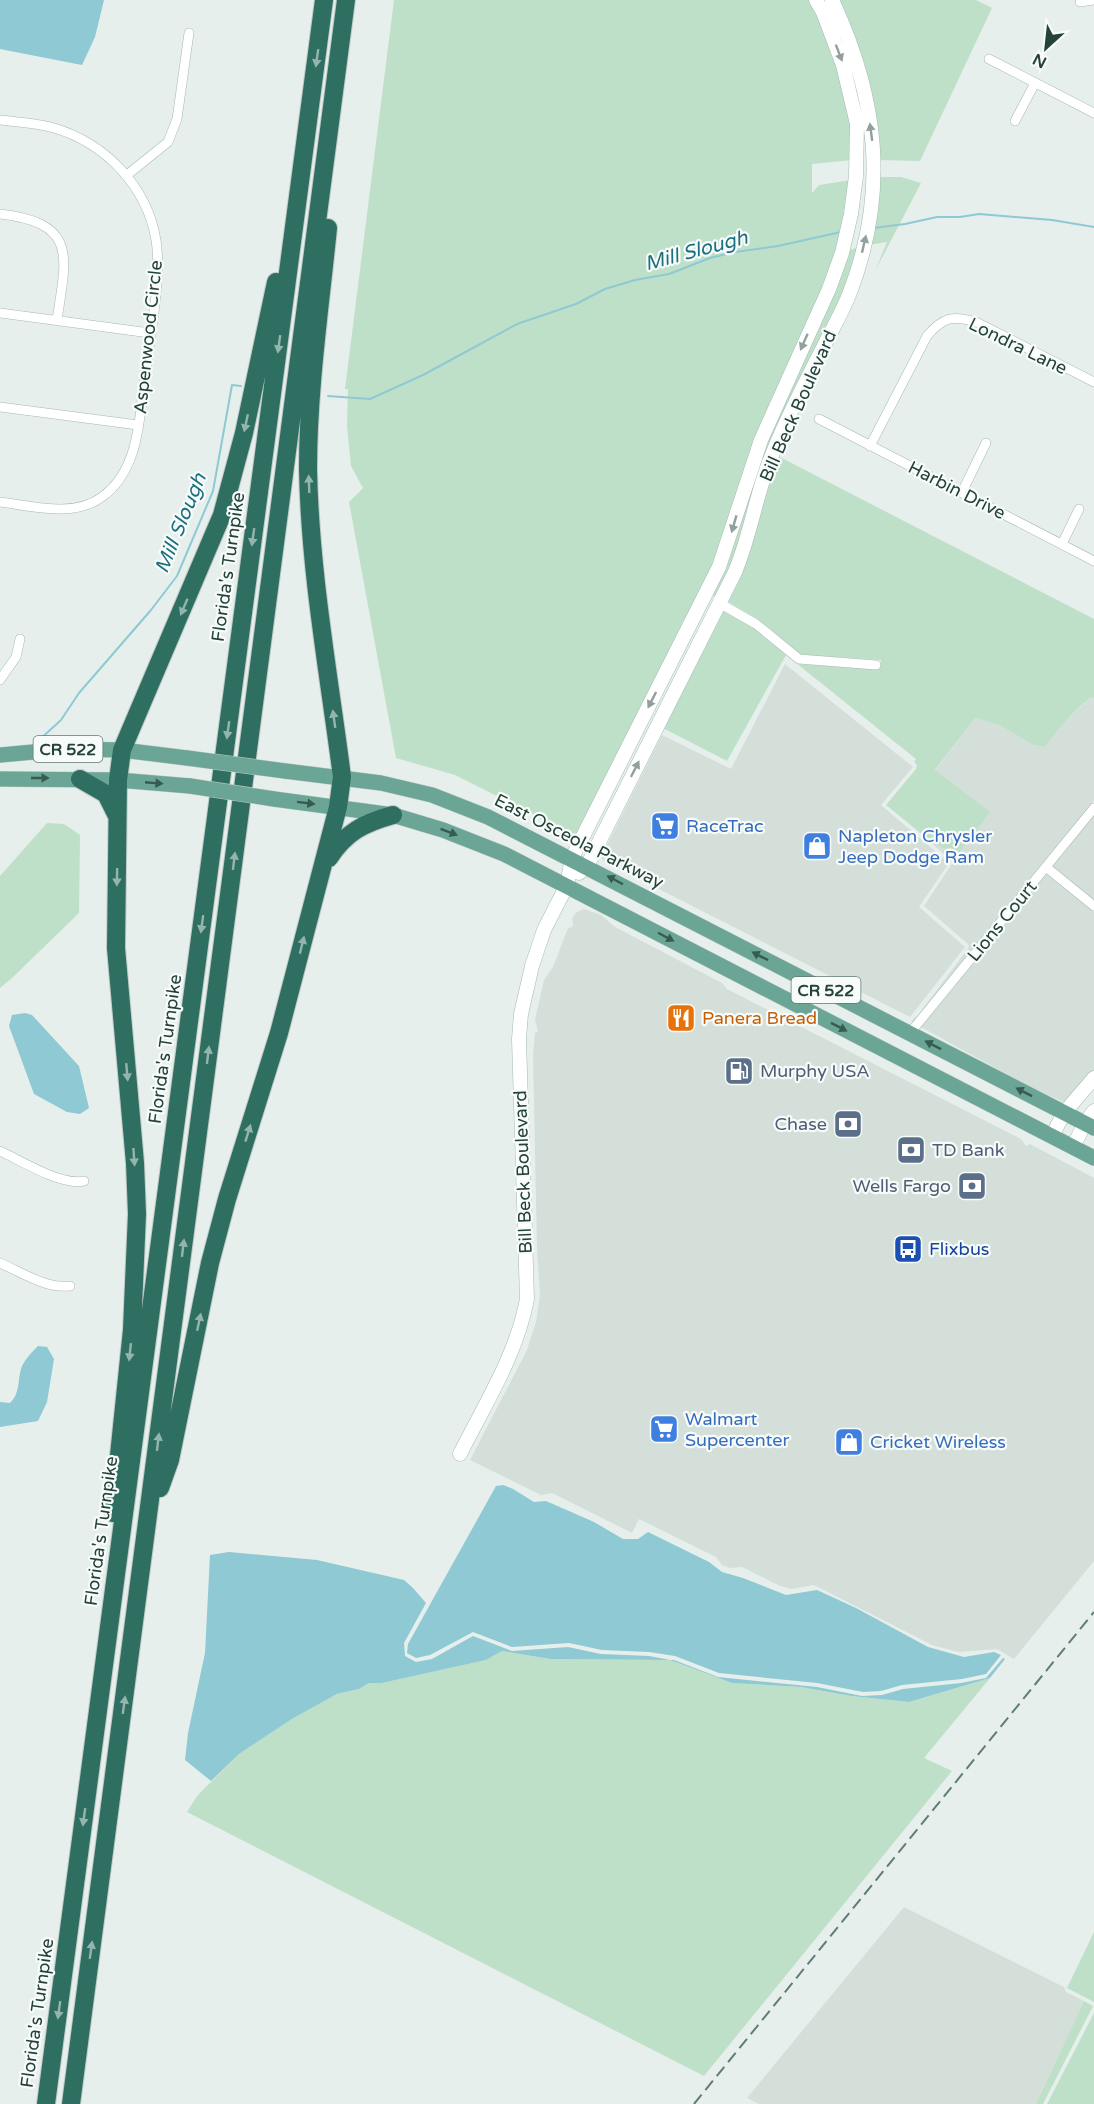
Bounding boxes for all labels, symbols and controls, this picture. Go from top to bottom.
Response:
north arrow [1016,18,1076,78]
one-way arrow [834,45,844,63]
one-way arrow [312,49,321,68]
text: N [1029,49,1050,72]
one-way arrow [867,122,876,141]
water label: Mill Slough [642,226,751,276]
one-way arrow [860,235,870,253]
street label: Aspenwood Circle [129,259,167,415]
street label: Londra Lane [965,313,1071,379]
street label: Bill Beck Boulevard [755,327,841,485]
one-way arrow [274,334,283,353]
one-way arrow [799,334,809,352]
one-way arrow [241,414,250,433]
street label: Harbin Drive [905,456,1009,524]
water label: Mill Slough [150,469,212,577]
one-way arrow [304,474,314,493]
street label: Florida's Turnpike [207,491,249,643]
one-way arrow [729,515,738,533]
one-way arrow [249,528,258,547]
one-way arrow [179,599,189,617]
one-way arrow [647,692,657,709]
one-way arrow [330,710,339,729]
one-way arrow [223,721,232,740]
road number: CR 522 [34,736,103,762]
one-way arrow [630,761,640,778]
one-way arrow [30,773,49,783]
one-way arrow [145,778,164,788]
street label: East Osceola Parkway [491,789,668,893]
one-way arrow [297,798,316,807]
supermarket icon: RaceTrac [649,810,681,842]
place label: RaceTrac [686,815,764,837]
place label: Napleton Chrysler Jeep Dodge Ram [838,825,992,868]
one-way arrow [440,828,458,837]
shop icon: Napleton Chrysler Jeep Dodge Ram [801,830,833,862]
one-way arrow [229,852,238,871]
one-way arrow [112,868,122,887]
one-way arrow [606,876,624,886]
street label: Lions Court [963,876,1041,966]
one-way arrow [198,914,207,933]
one-way arrow [658,932,675,942]
one-way arrow [297,936,307,955]
one-way arrow [751,951,769,961]
street label: Florida's Turnpike [144,973,186,1125]
road number: CR 522 [792,977,860,1003]
restaurant icon: Panera Bread [665,1002,697,1034]
place label: Panera Bread [702,1007,817,1029]
one-way arrow [831,1022,848,1032]
one-way arrow [924,1040,941,1050]
one-way arrow [204,1045,213,1064]
fuel station icon: Murphy USA [723,1055,755,1087]
place label: Murphy USA [760,1060,870,1082]
one-way arrow [122,1063,132,1082]
one-way arrow [1016,1087,1033,1097]
street label: Bill Beck Boulevard [509,1090,537,1254]
bank icon: Chase [832,1108,864,1140]
place label: Chase [775,1113,827,1135]
one-way arrow [244,1124,253,1142]
bank icon: TD Bank [895,1134,927,1166]
place label: TD Bank [932,1139,1005,1161]
one-way arrow [129,1148,139,1167]
bank icon: Wells Fargo [956,1170,988,1202]
place label: Wells Fargo [853,1175,951,1197]
bus stop icon: Flixbus [892,1233,924,1265]
place label: Flixbus [929,1238,989,1260]
one-way arrow [179,1239,188,1258]
one-way arrow [195,1312,204,1331]
one-way arrow [125,1342,135,1361]
place label: Walmart Supercenter [685,1408,789,1451]
supermarket icon: Walmart Supercenter [648,1413,680,1445]
shop icon: Cricket Wireless [833,1426,865,1458]
place label: Cricket Wireless [870,1431,1006,1453]
one-way arrow [154,1432,163,1451]
street label: Florida's Turnpike [80,1455,122,1607]
one-way arrow [119,1695,128,1714]
one-way arrow [80,1808,89,1827]
street label: Florida's Turnpike [16,1937,58,2089]
one-way arrow [86,1940,96,1959]
one-way arrow [54,2001,63,2020]

